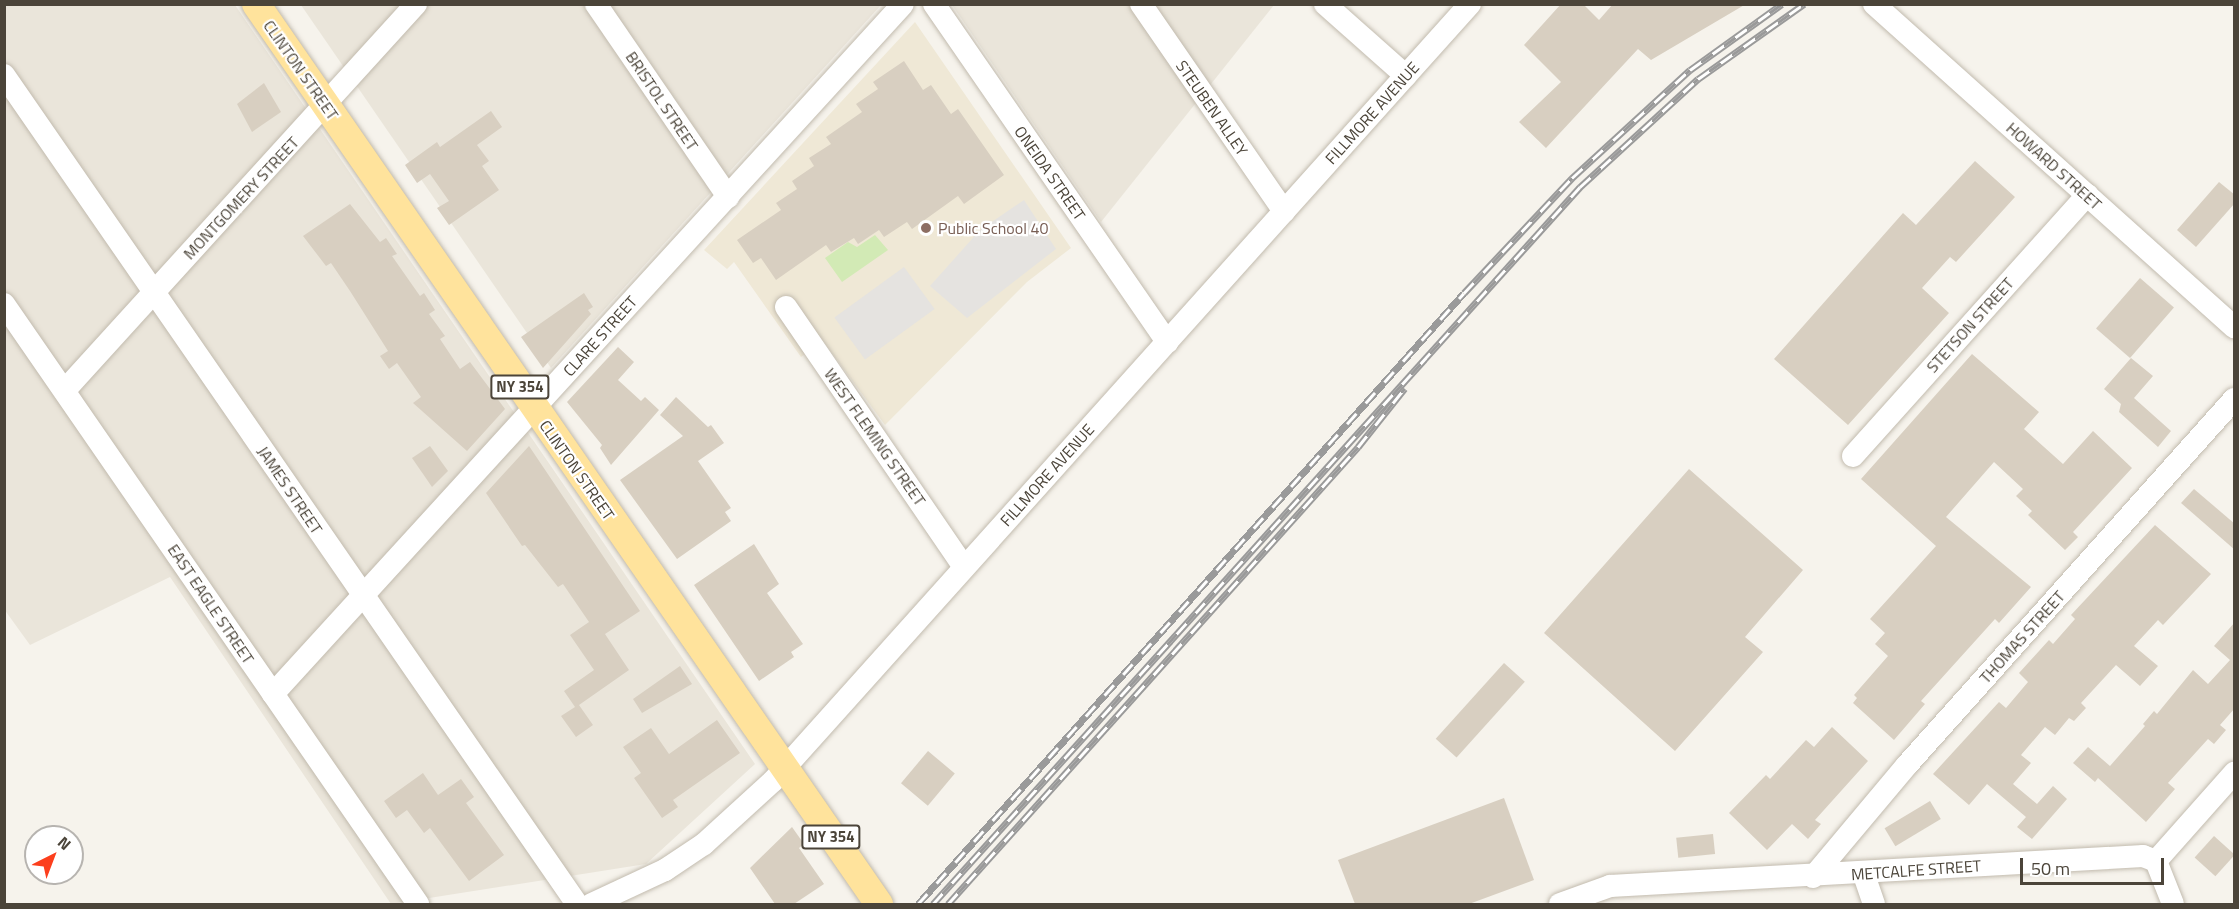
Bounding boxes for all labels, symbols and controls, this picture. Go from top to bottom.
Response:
street label: CLINTON STREET [260,17,342,123]
street label: BRISTOL STREET [622,48,702,154]
street label: STEUBEN ALLEY [1172,57,1252,159]
street label: FILLMORE AVENUE [1321,58,1423,168]
street label: HOWARD STREET [2002,118,2106,214]
street label: ONEIDA STREET [1010,122,1090,224]
street label: MONTGOMERY STREET [179,133,303,263]
place label: Public School 40 [938,218,1048,238]
marker: Public School 40 [919,221,933,235]
street label: STETSON STREET [1922,274,2018,376]
street label: CLARE STREET [559,292,641,380]
street label: WEST FLEMING STREET [820,365,930,509]
road number: NY 354 [490,375,550,399]
street label: CLINTON STREET [536,417,618,523]
street label: FILLMORE AVENUE [996,420,1098,530]
street label: JAMES STREET [254,442,326,538]
street label: EAST EAGLE STREET [164,541,258,667]
street label: THOMAS STREET [1975,587,2069,687]
north arrow [24,825,84,885]
road number: NY 354 [801,825,861,849]
text: N [53,830,77,856]
scale bar [2023,846,2167,884]
text: 50 m [2031,855,2070,882]
street label: METCALFE STREET [1850,856,1982,884]

